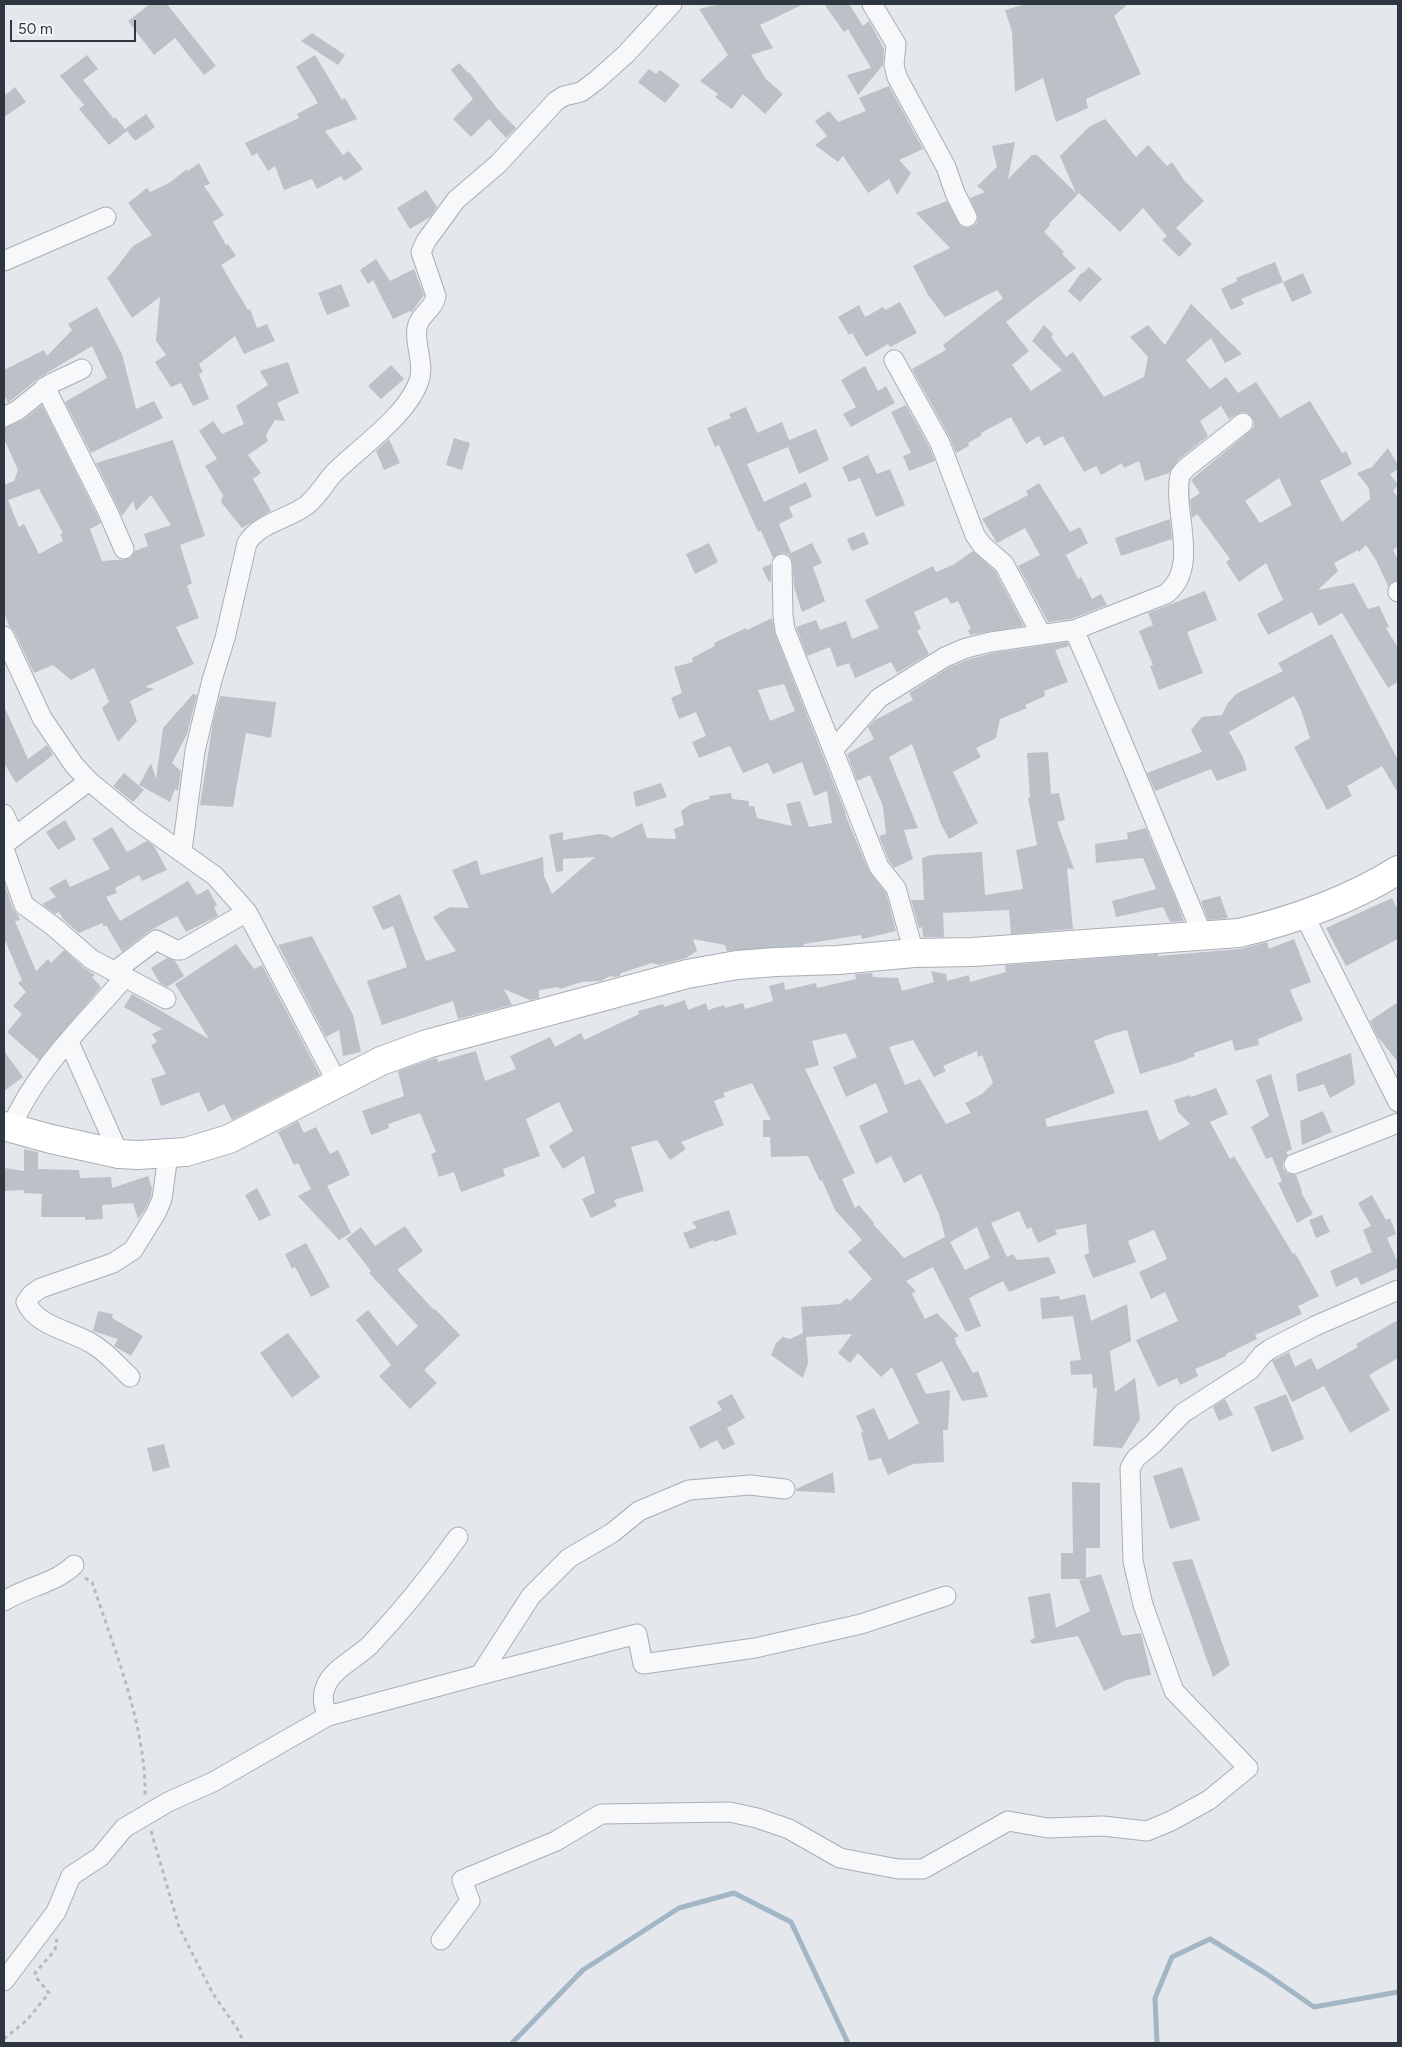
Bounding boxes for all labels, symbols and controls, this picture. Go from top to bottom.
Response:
scale bar [12,10,139,42]
text: 50 m [18,20,53,38]

